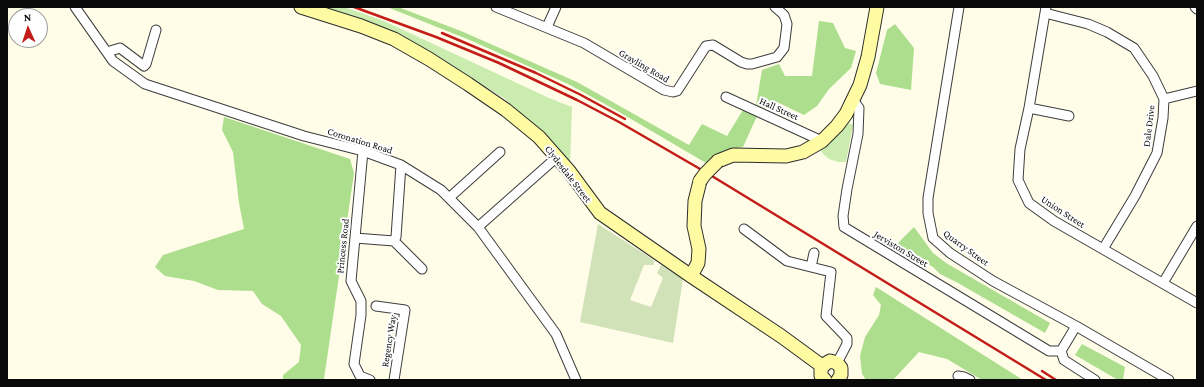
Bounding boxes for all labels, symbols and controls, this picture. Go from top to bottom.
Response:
north arrow [8,8,48,48]
text: N [23,11,31,23]
street label: Grayling Road [617,47,671,85]
street label: Hall Street [757,95,801,123]
street label: Dale Drive [1140,104,1158,148]
street label: Coronation Road [326,125,394,157]
street label: Clydesdale Street [542,143,594,205]
street label: Union Street [1039,193,1087,231]
street label: Princess Road [334,218,352,274]
street label: Quarry Street [941,227,991,269]
street label: Jerviston Street [872,228,930,270]
street label: Regency Way [379,314,399,368]

